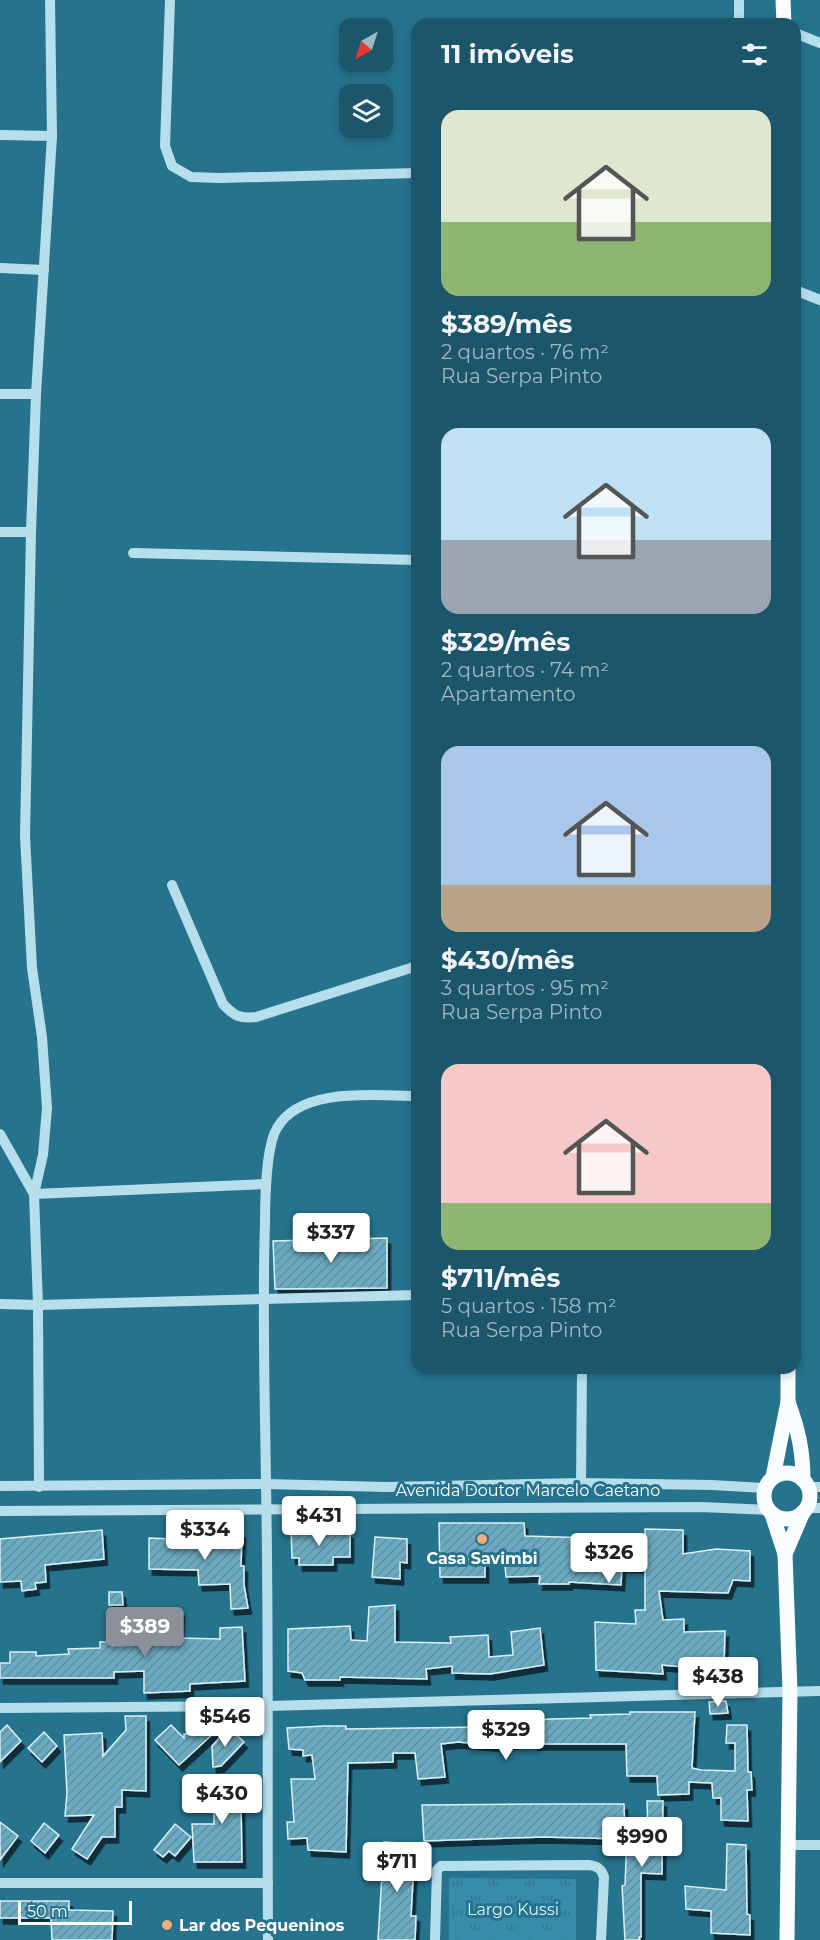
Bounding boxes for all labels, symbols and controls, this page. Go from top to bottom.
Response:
north arrow [339,18,393,72]
map controls [339,18,393,138]
text: 11 imóveis [441,38,574,70]
icon: filters [738,38,771,71]
button: layers [339,84,393,138]
icon: home [552,149,660,257]
text: $389/mês [441,308,572,340]
text: 2 quartos · 76 m² [441,340,609,364]
text: Rua Serpa Pinto [441,364,602,388]
icon: home [552,467,660,575]
text: $329/mês [441,626,570,658]
text: 2 quartos · 74 m² [441,658,609,682]
text: Apartamento [441,682,576,706]
icon: home [552,785,660,893]
text: $430/mês [441,944,574,976]
text: 3 quartos · 95 m² [441,976,609,1000]
text: Rua Serpa Pinto [441,1000,602,1024]
icon: home [552,1103,660,1211]
pin: $337 [295,1213,367,1264]
text: $337 [307,1220,355,1244]
text: $711/mês [441,1262,560,1294]
text: 5 quartos · 158 m² [441,1294,617,1318]
text: Rua Serpa Pinto [441,1318,602,1342]
street label: Avenida Doutor Marcelo Caetano [396,1481,660,1500]
pin: $431 [283,1496,355,1547]
text: $431 [296,1503,342,1527]
pin: $334 [169,1510,241,1561]
text: $334 [180,1517,230,1541]
marker: Casa Savimbi [475,1532,489,1546]
pin: $326 [573,1533,645,1584]
text: $326 [585,1540,633,1564]
place label: Casa Savimbi [426,1549,538,1568]
pin: $389 [109,1607,181,1658]
text: $389 [120,1614,170,1638]
pin: $438 [682,1657,754,1708]
text: $438 [692,1664,744,1688]
pin: $546 [189,1697,261,1748]
text: $546 [199,1704,251,1728]
pin: $329 [470,1710,542,1761]
text: $329 [482,1717,530,1741]
pin: $430 [186,1774,258,1825]
text: $430 [196,1781,248,1805]
pin: $990 [606,1817,678,1868]
text: $990 [616,1824,668,1848]
pin: $711 [361,1842,433,1893]
text: $711 [377,1849,417,1873]
scale bar [18,1898,132,1926]
park label: Largo Kussi [467,1900,559,1919]
text: 50 m [27,1902,68,1921]
place label: Lar dos Pequeninos [179,1916,345,1935]
marker: Lar dos Pequeninos [160,1918,174,1932]

